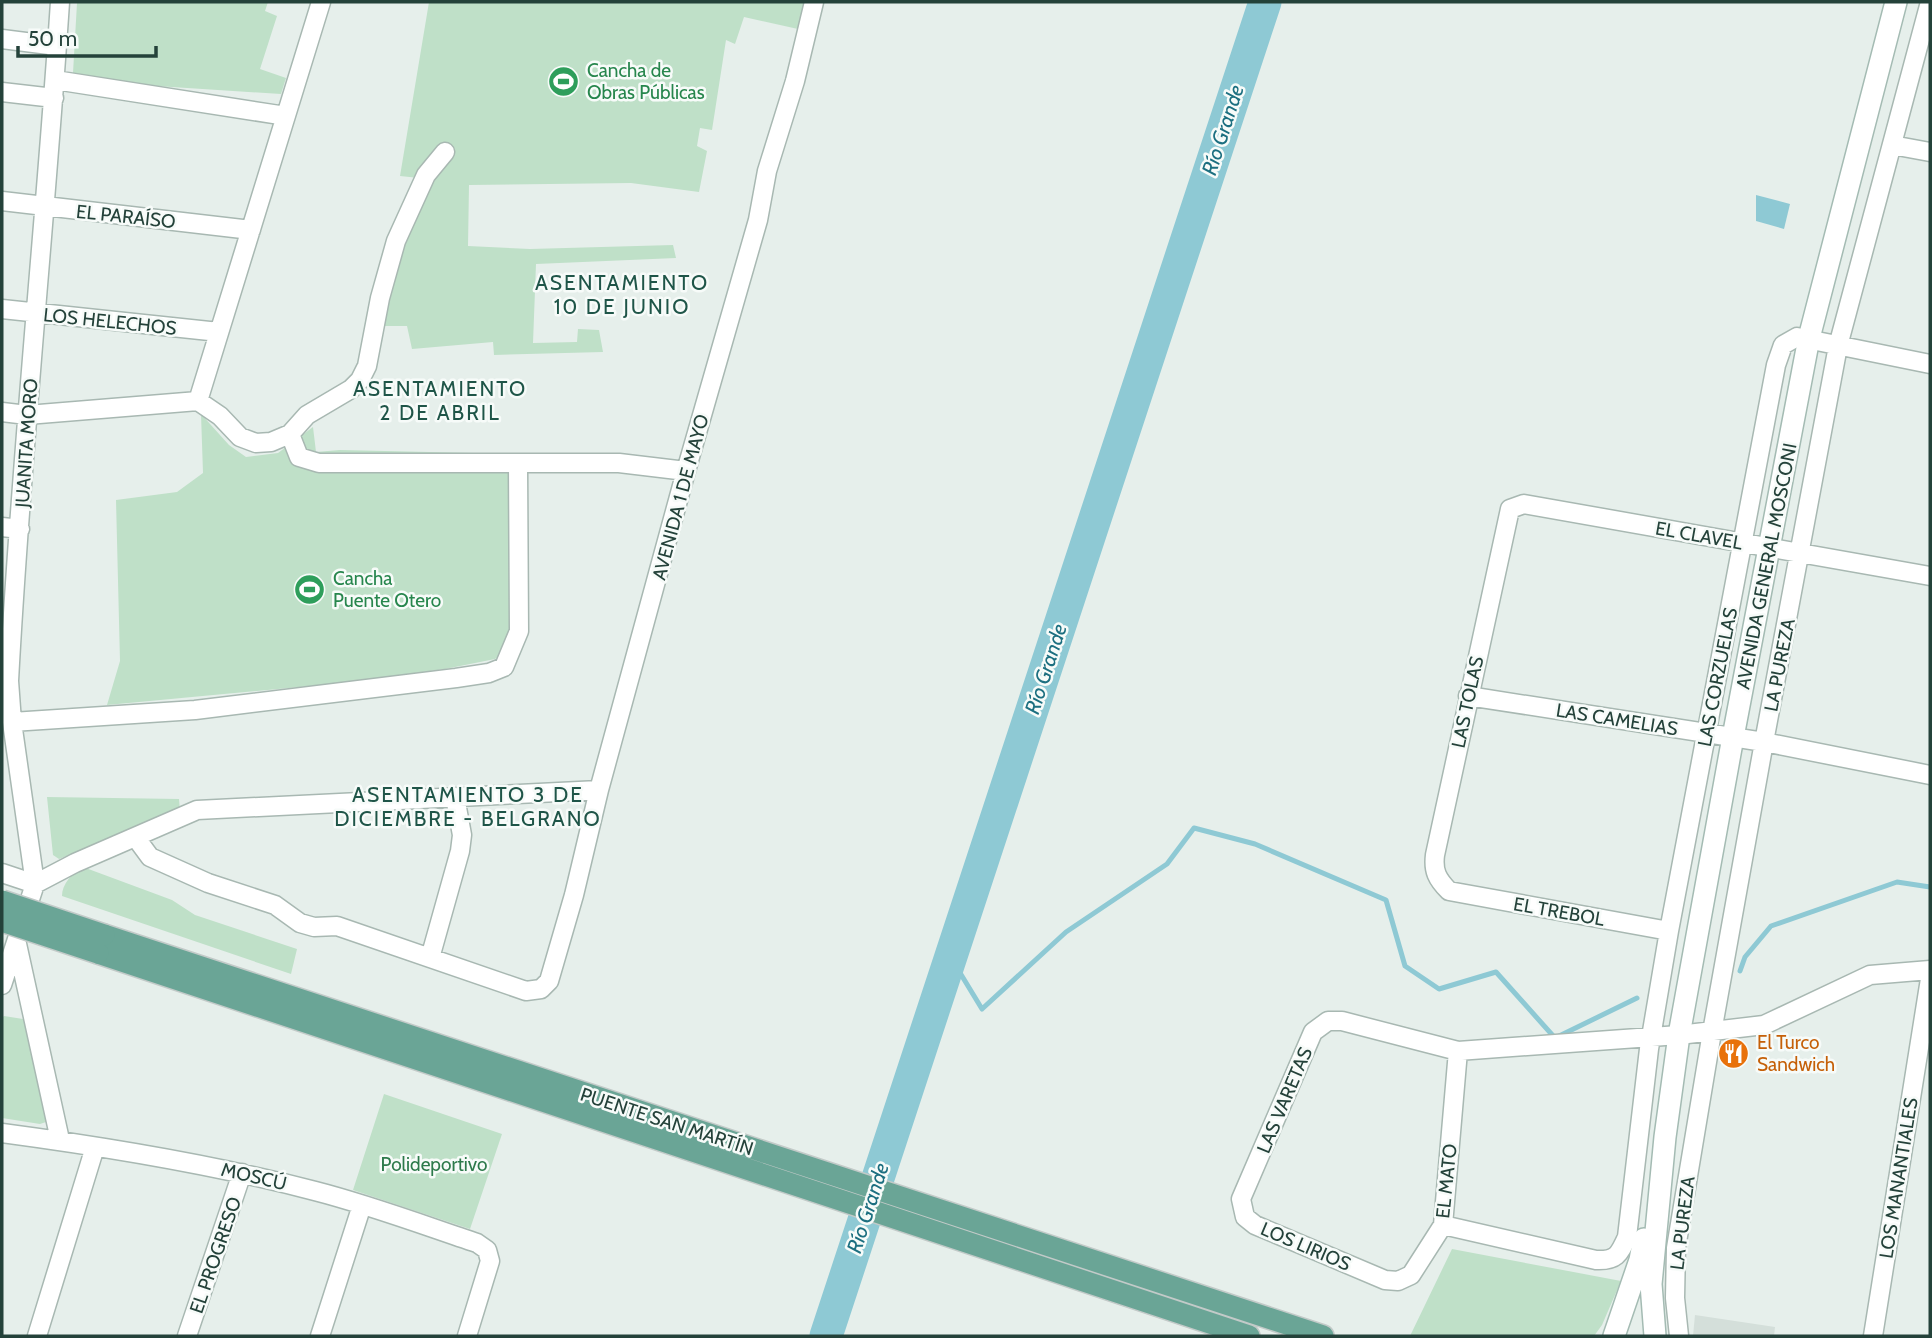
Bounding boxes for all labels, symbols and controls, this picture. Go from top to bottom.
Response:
scale bar [18,14,156,58]
text: 50 m [28,26,77,51]
place label: Cancha de Obras Públicas [587,59,705,104]
sports icon: Cancha de Obras Públicas [547,64,581,98]
water label: Río Grande [1196,81,1249,178]
street label: EL PARAÍSO [75,199,177,233]
district label: ASENTAMIENTO 10 DE JUNIO [535,270,709,319]
street label: LOS HELECHOS [42,303,178,340]
district label: ASENTAMIENTO 2 DE ABRIL [353,376,527,425]
street label: JUANITA MORO [10,378,42,509]
street label: AVENIDA 1 DE MAYO [647,412,714,582]
street label: AVENIDA GENERAL MOSCONI [1731,441,1802,691]
street label: EL CLAVEL [1654,517,1745,555]
place label: Cancha Puente Otero [333,567,441,612]
sports icon: Cancha Puente Otero [293,572,327,606]
street label: LAS CORZUELAS [1693,606,1742,749]
street label: LA PUREZA [1759,616,1800,714]
water label: Río Grande [1019,620,1072,717]
street label: LAS TOLAS [1447,654,1488,750]
street label: LAS CAMELIAS [1554,699,1679,740]
district label: ASENTAMIENTO 3 DE DICIEMBRE - BELGRANO [334,782,602,831]
street label: EL TREBOL [1512,892,1607,931]
place label: El Turco Sandwich [1757,1031,1835,1076]
restaurant icon: El Turco Sandwich [1717,1036,1751,1070]
street label: LAS VARETAS [1252,1044,1317,1157]
street label: PUENTE SAN MARTÍN [577,1082,757,1160]
street label: LOS MANANTIALES [1874,1096,1923,1260]
street label: EL MATO [1431,1143,1462,1219]
park label: Polideportivo [381,1153,487,1176]
street label: MOSCÚ [219,1157,289,1195]
water label: Río Grande [841,1159,894,1256]
street label: LA PUREZA [1665,1175,1700,1271]
street label: EL PROGRESO [185,1194,246,1316]
street label: LOS LIRIOS [1257,1217,1354,1276]

